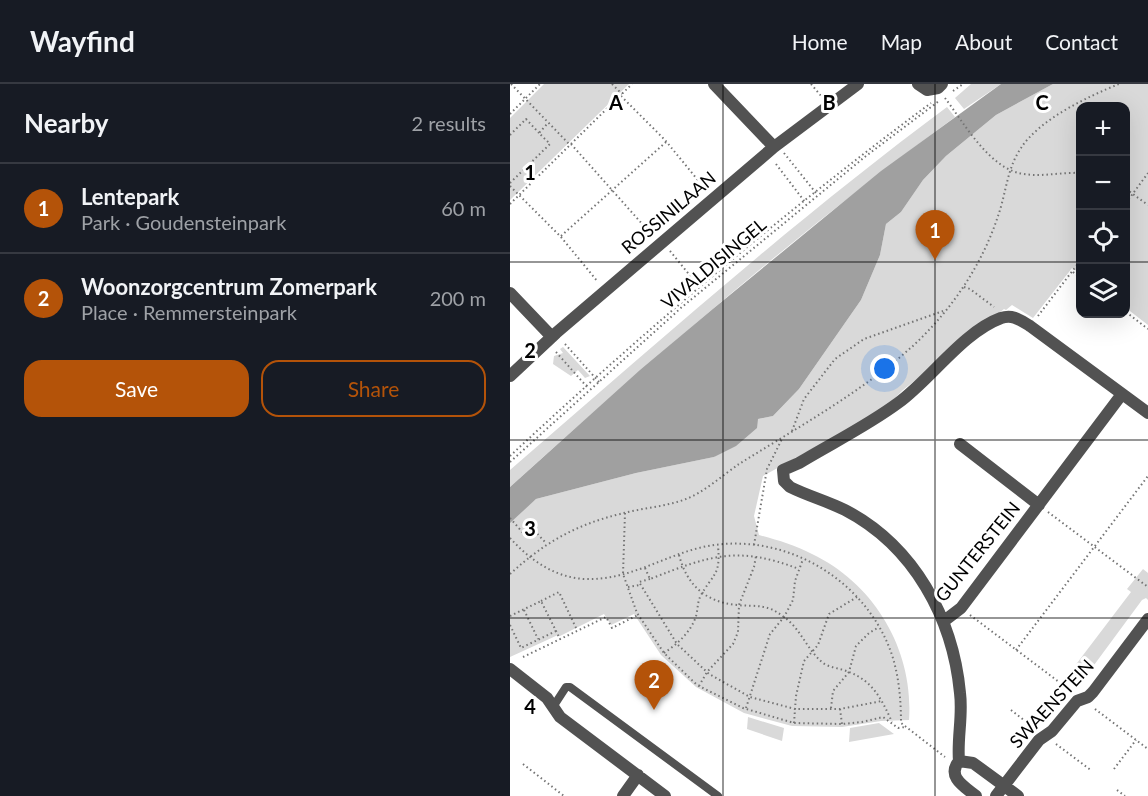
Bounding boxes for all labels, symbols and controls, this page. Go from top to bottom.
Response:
text: Wayfind [30,24,135,58]
text: Home [792,29,848,54]
text: Map [881,29,922,54]
text: About [955,29,1012,54]
text: Contact [1045,29,1118,54]
text: A [608,90,623,114]
text: B [822,90,836,114]
text: C [1035,90,1049,114]
map controls [1076,102,1130,318]
button: + [1076,102,1130,156]
text: Nearby [24,107,109,139]
text: 2 results [411,111,486,135]
button: − [1076,156,1130,210]
text: 1 [524,160,536,184]
street label: ROSSINILAAN [617,166,720,258]
text: Lentepark [81,183,179,210]
text: 1 [38,196,49,220]
text: 60 m [441,196,486,220]
text: Park · Goudensteinpark [81,210,286,234]
pin: 1 [916,210,954,260]
button: locate [1076,210,1130,264]
street label: VIVALDISINGEL [657,213,770,313]
button: layers [1076,264,1130,318]
text: Woonzorgcentrum Zomerpark [81,273,377,300]
text: 2 [38,286,49,310]
text: 200 m [430,286,486,310]
text: Place · Remmersteinpark [81,300,297,324]
text: 2 [524,338,536,362]
your location [870,354,899,383]
button: Save [24,360,249,417]
button: Share [261,360,486,417]
street label: GUNTERSTEIN [930,497,1024,606]
text: 3 [524,516,536,540]
street label: SWAENSTEIN [1005,654,1098,752]
pin: 2 [634,660,674,710]
text: 4 [524,694,536,718]

